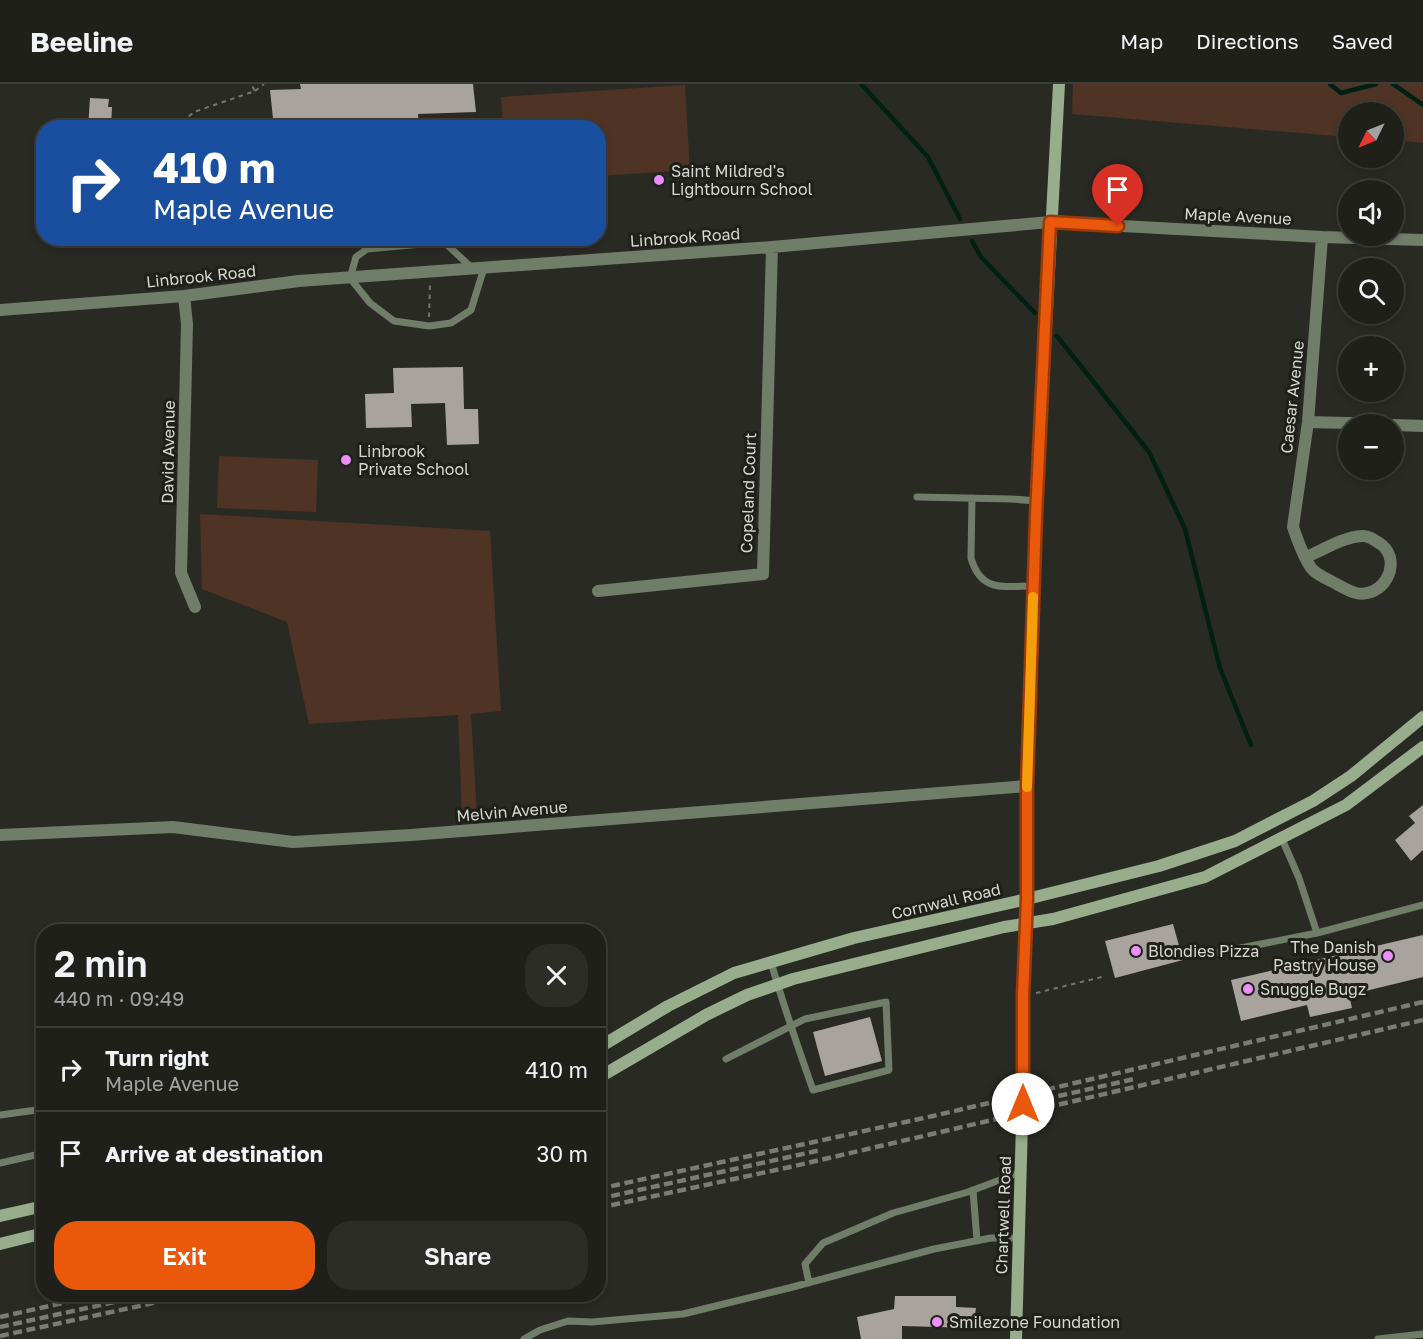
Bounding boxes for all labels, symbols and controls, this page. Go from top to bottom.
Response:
text: Beeline [30,25,133,58]
text: Map [1120,28,1163,54]
text: Directions [1196,28,1299,54]
text: Saved [1332,28,1393,54]
north arrow [1338,102,1404,168]
map controls [1338,102,1404,480]
text: 410 m [153,142,275,192]
icon: right [54,144,132,222]
place label: Saint Mildred's Lightbourn School [671,161,813,199]
pin [1092,164,1143,226]
marker: Saint Mildred's Lightbourn School [652,173,666,187]
icon: arrive [1101,173,1134,206]
button: sound [1338,180,1404,246]
text: Maple Avenue [153,193,334,225]
street label: Maple Avenue [1184,203,1292,229]
street label: Linbrook Road [629,223,741,251]
button: search [1338,258,1404,324]
street label: Linbrook Road [145,260,257,292]
button: + [1338,336,1404,402]
street label: Caesar Avenue [1276,340,1308,454]
street label: David Avenue [157,400,179,504]
button: − [1338,414,1404,480]
street label: Copeland Court [736,432,760,554]
place label: Linbrook Private School [358,441,469,479]
marker: Linbrook Private School [339,453,353,467]
street label: Melvin Avenue [456,796,568,826]
street label: Cornwall Road [889,879,1003,923]
place label: The Danish Pastry House [1273,937,1376,975]
place label: Blondies Pizza [1148,941,1259,961]
text: 2 min [54,942,148,985]
button: close [525,944,588,1007]
marker: Blondies Pizza [1129,944,1143,958]
marker: The Danish Pastry House [1381,949,1395,963]
place label: Snuggle Bugz [1260,979,1366,999]
marker: Snuggle Bugz [1241,982,1255,996]
text: 440 m · 09:49 [54,986,184,1010]
text: Turn right [105,1044,209,1071]
icon: right [54,1053,87,1086]
text: 410 m [525,1056,588,1083]
text: Maple Avenue [105,1071,239,1095]
position arrow [991,1072,1055,1136]
icon: arrive [54,1137,87,1170]
text: Arrive at destination [105,1140,323,1167]
text: 30 m [537,1140,588,1167]
street label: Chartwell Road [991,1155,1015,1275]
button: Exit [54,1221,315,1290]
button: Share [327,1221,588,1290]
place label: Smilezone Foundation [949,1312,1120,1332]
marker: Smilezone Foundation [930,1315,944,1329]

